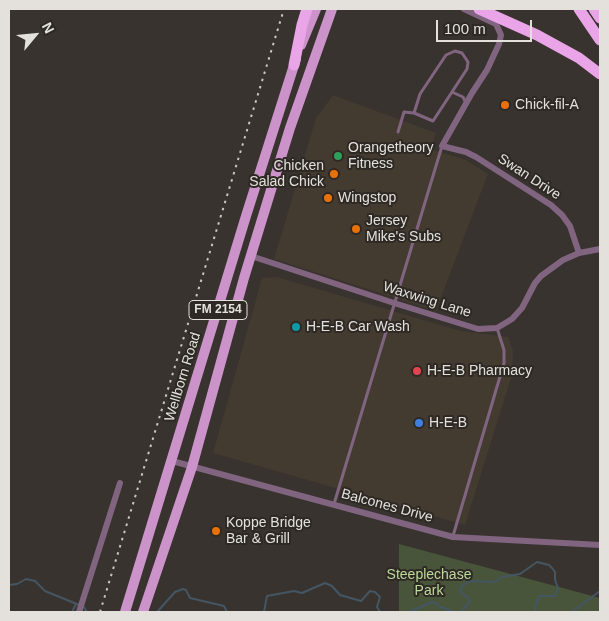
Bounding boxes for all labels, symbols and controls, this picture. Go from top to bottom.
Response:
north arrow [10,10,60,60]
scale bar [439,10,535,42]
text: N [39,20,58,36]
text: 100 m [444,20,486,37]
place label: Chick-fil-A [515,97,579,113]
marker: Chick-fil-A [499,99,511,111]
place label: Orangetheory Fitness [348,140,434,172]
marker: Orangetheory Fitness [332,150,344,162]
street label: Swan Drive [494,150,564,204]
place label: Chicken Salad Chick [249,158,324,190]
marker: Chicken Salad Chick [328,168,340,180]
place label: Wingstop [338,190,396,206]
marker: Wingstop [322,192,334,204]
place label: Jersey Mike's Subs [366,213,441,246]
marker: Jersey Mike's Subs [350,223,362,235]
street label: Waxwing Lane [381,279,473,321]
road number: FM 2154 [189,300,247,320]
place label: H-E-B Car Wash [306,319,410,335]
marker: H-E-B Car Wash [290,321,302,333]
street label: Wellborn Road [161,330,205,424]
place label: H-E-B Pharmacy [427,363,532,379]
marker: H-E-B Pharmacy [411,365,423,377]
place label: H-E-B [429,415,467,431]
marker: H-E-B [413,417,425,429]
street label: Balcones Drive [339,486,435,526]
place label: Koppe Bridge Bar & Grill [226,515,311,548]
marker: Koppe Bridge Bar & Grill [210,525,222,537]
park label: Steeplechase Park [387,567,471,600]

